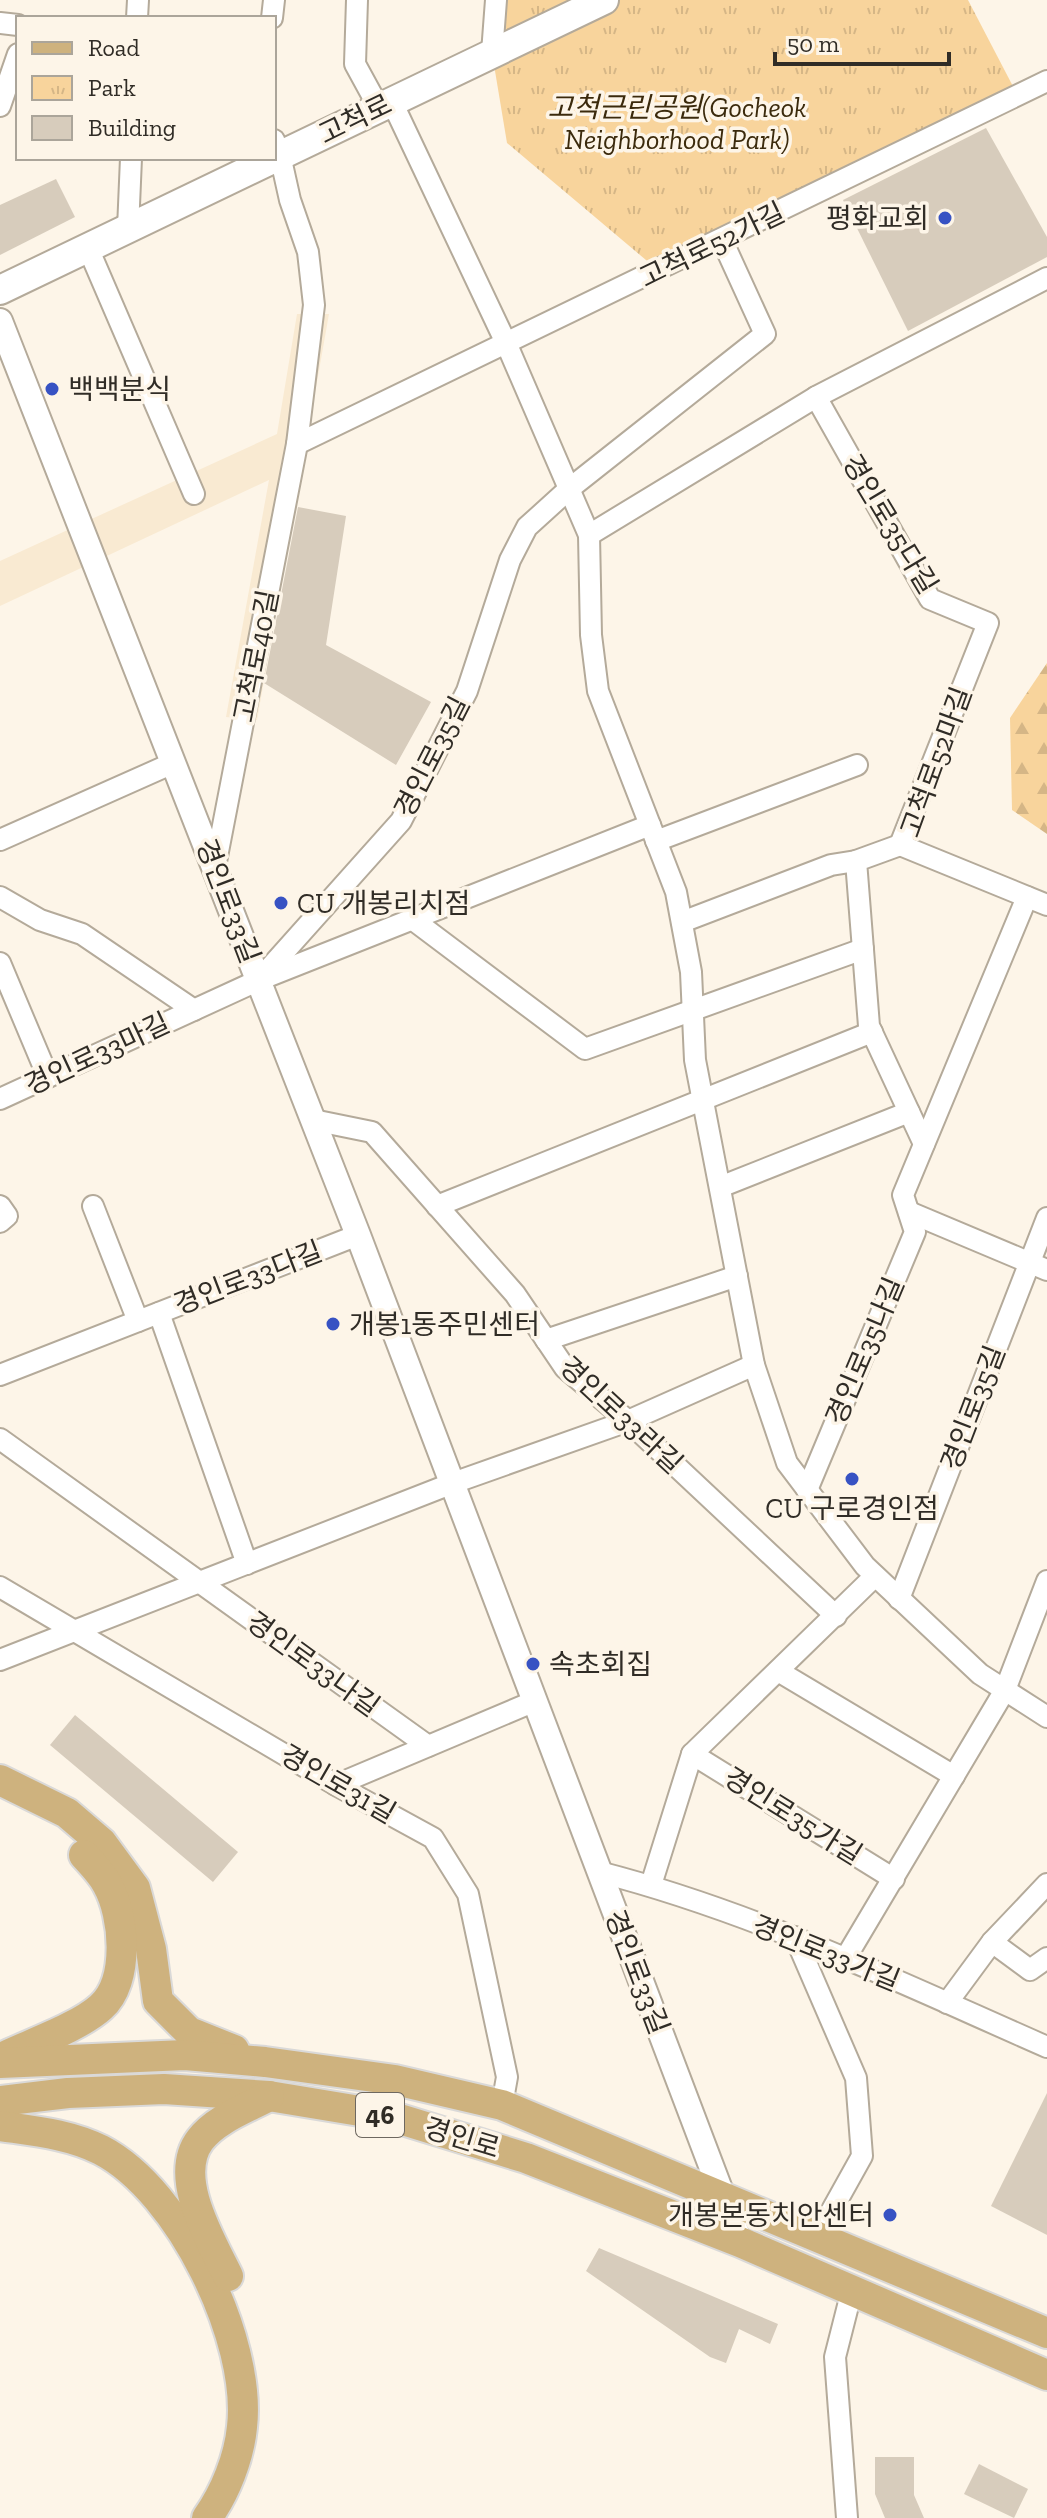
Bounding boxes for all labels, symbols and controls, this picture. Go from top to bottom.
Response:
legend [16,16,276,160]
scale bar [775,16,949,66]
text: 50 m [787,29,840,58]
text: Road [88,33,140,62]
text: Park [88,73,136,102]
street label: 고척로 [313,87,397,151]
park label: 고척근린공원(Gocheok Neighborhood Park) [547,91,807,156]
text: Building [88,113,176,142]
street label: 고척로52가길 [634,196,790,294]
place label: 평화교회 [826,202,929,235]
marker: 평화교회 [936,209,954,227]
place label: 백백분식 [68,373,171,406]
marker: 백백분식 [43,380,61,398]
street label: 경인로35다길 [835,448,945,600]
street label: 고척로40길 [227,587,285,725]
street label: 고척로52마길 [894,682,978,842]
street label: 경인로35길 [388,691,476,823]
street label: 경인로33길 [189,834,267,968]
place label: CU 개봉리치점 [297,887,470,920]
marker: CU 개봉리치점 [272,894,290,912]
street label: 경인로33마길 [19,1006,175,1102]
street label: 경인로33다길 [169,1235,327,1321]
street label: 경인로35나길 [819,1272,911,1430]
place label: 개봉1동주민센터 [349,1308,540,1341]
marker: 개봉1동주민센터 [324,1315,342,1333]
street label: 경인로35길 [934,1341,1012,1475]
street label: 경인로33라길 [553,1350,689,1480]
marker: CU 구로경인점 [843,1470,861,1488]
place label: CU 구로경인점 [765,1492,939,1525]
street label: 경인로33나길 [240,1605,386,1723]
place label: 속초회집 [549,1648,652,1681]
marker: 속초회집 [524,1655,542,1673]
street label: 경인로31길 [275,1738,401,1830]
street label: 경인로35가길 [718,1760,868,1872]
street label: 경인로33길 [598,1905,676,2039]
street label: 경인로33가길 [747,1908,905,1998]
road number: 46 [356,2093,404,2137]
street label: 경인로 [420,2111,504,2165]
place label: 개봉본동치안센터 [668,2199,874,2232]
marker: 개봉본동치안센터 [881,2206,899,2224]

